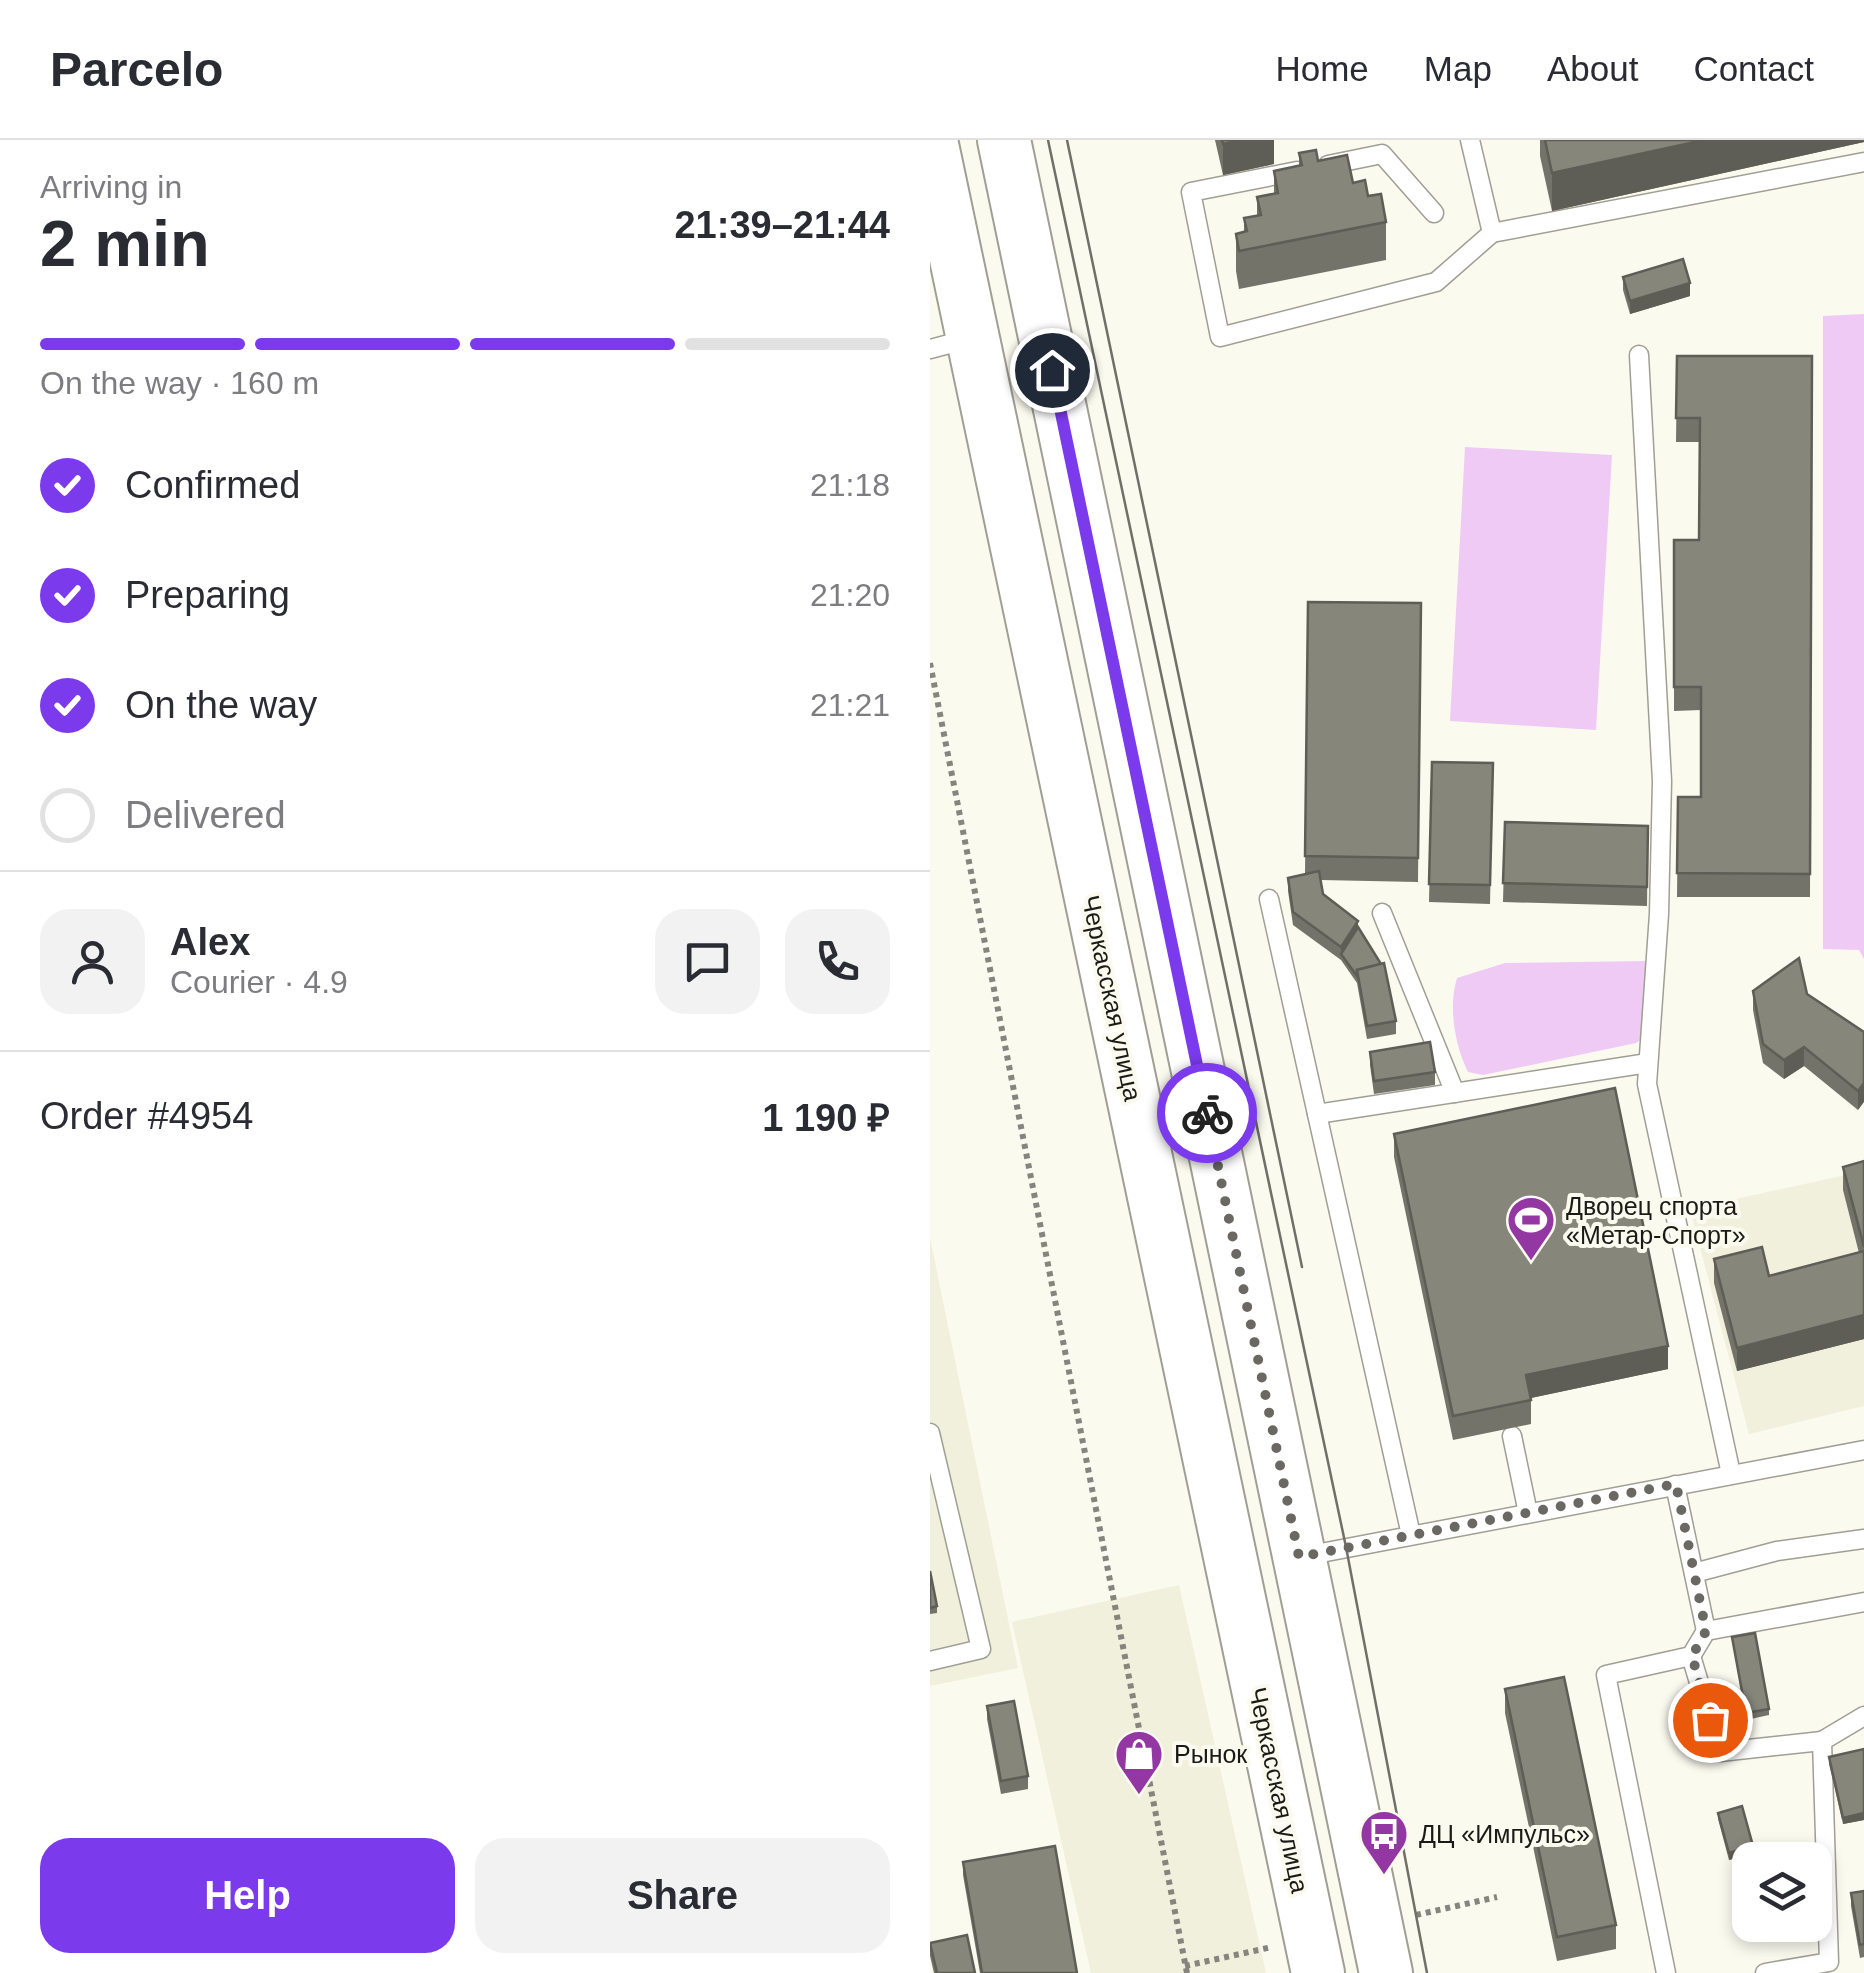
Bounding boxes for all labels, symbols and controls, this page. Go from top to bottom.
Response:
text: Parcelo [50,43,223,96]
text: Home [1275,49,1369,88]
text: Map [1424,49,1492,88]
text: About [1547,49,1638,88]
text: Contact [1693,49,1814,88]
text: Arriving in [40,169,182,205]
text: 21:39–21:44 [674,204,890,246]
text: 2 min [40,207,210,280]
pin [1010,328,1095,413]
icon: home [1025,343,1080,398]
text: On the way · 160 m [40,365,319,401]
icon: check [40,458,95,513]
text: Confirmed [125,464,300,506]
text: 21:18 [810,467,890,503]
icon: check [40,568,95,623]
text: Preparing [125,574,290,616]
text: 21:20 [810,577,890,613]
icon: check [40,678,95,733]
text: On the way [125,684,317,726]
text: 21:21 [810,687,890,723]
text: Delivered [125,794,286,836]
street label: Черкасская улица [1077,893,1147,1103]
button: person [40,909,145,1014]
button: chat [655,909,760,1014]
button: phone [785,909,890,1014]
text: Alex [170,921,250,963]
text: Courier · 4.9 [170,964,348,1000]
courier [1157,1063,1257,1163]
icon: bike [1180,1086,1235,1141]
text: Order #4954 [40,1095,253,1137]
text: 1 190 ₽ [762,1097,890,1139]
place label: Дворец спорта «Метар-Спорт» [1566,1192,1746,1249]
sports icon: Дворец спорта «Метар-Спорт» [1505,1194,1557,1262]
pin [1668,1678,1753,1763]
street label: Черкасская улица [1244,1685,1314,1895]
icon: bag [1683,1693,1738,1748]
shop icon: Рынок [1113,1728,1165,1796]
place label: Рынок [1174,1740,1248,1768]
bus stop icon: ДЦ «Импульс» [1358,1808,1410,1876]
place label: ДЦ «Импульс» [1419,1820,1590,1848]
button: Help [40,1838,455,1953]
button: Share [475,1838,890,1953]
map controls [1732,1842,1832,1942]
button: layers [1732,1842,1832,1942]

